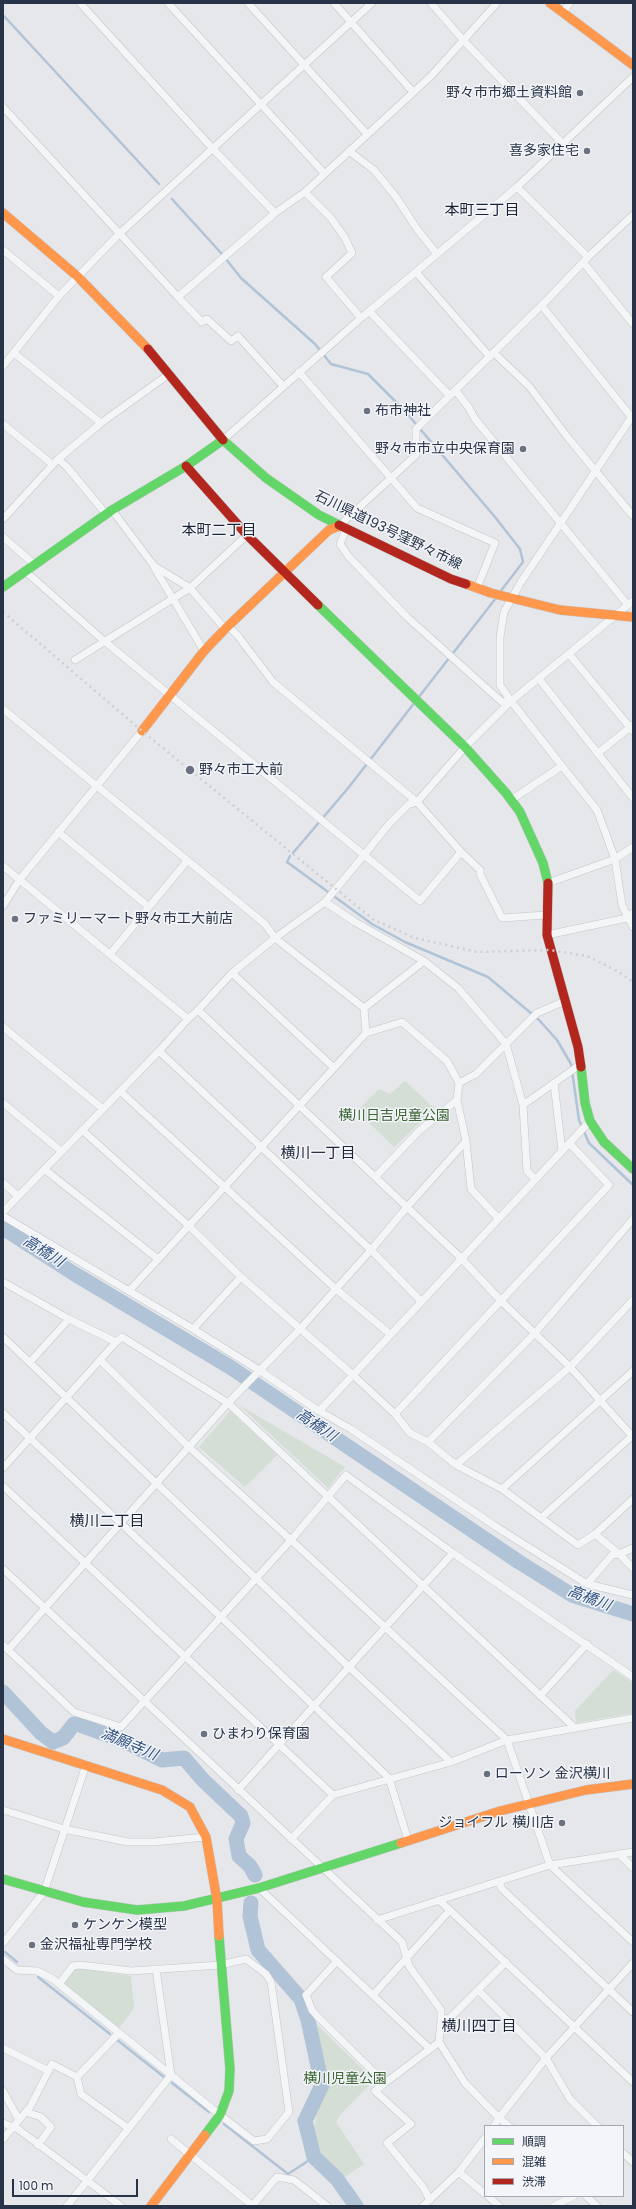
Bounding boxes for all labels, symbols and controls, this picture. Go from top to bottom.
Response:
place label: 野々市市郷土資料館 [446,85,572,101]
marker: 野々市市郷土資料館 [575,88,585,98]
place label: 喜多家住宅 [509,143,579,159]
marker: 喜多家住宅 [582,146,592,156]
district label: 本町三丁目 [445,202,519,220]
place label: 布市神社 [375,403,431,419]
marker: 布市神社 [362,406,372,416]
place label: 野々市市立中央保育園 [375,441,515,457]
marker: 野々市市立中央保育園 [518,444,528,454]
street label: 石川県道193号窪野々市線 [312,488,464,574]
district label: 本町二丁目 [182,522,256,540]
place label: 野々市工大前 [199,762,283,778]
marker: 野々市工大前 [184,764,196,776]
place label: ファミリーマート野々市工大前店 [23,911,233,927]
marker: ファミリーマート野々市工大前店 [10,914,20,924]
park label: 横川日吉児童公園 [338,1108,450,1124]
district label: 横川一丁目 [281,1145,355,1163]
water label: 高橋川 [19,1232,67,1272]
water label: 高橋川 [292,1406,340,1446]
district label: 横川二丁目 [70,1513,144,1531]
water label: 高橋川 [565,1583,613,1615]
water label: 満願寺川 [98,1725,160,1765]
place label: ひまわり保育園 [212,1726,310,1742]
marker: ひまわり保育園 [199,1729,209,1739]
place label: ローソン 金沢横川 [495,1766,611,1782]
marker: ローソン 金沢横川 [482,1769,492,1779]
place label: ジョイフル 横川店 [438,1815,554,1831]
marker: ジョイフル 横川店 [557,1818,567,1828]
place label: ケンケン模型 [83,1917,167,1933]
marker: ケンケン模型 [70,1920,80,1930]
place label: 金沢福祉専門学校 [40,1937,152,1953]
marker: 金沢福祉専門学校 [27,1940,37,1950]
district label: 横川四丁目 [442,2018,516,2036]
park label: 横川児童公園 [303,2071,387,2087]
legend [484,2125,624,2197]
text: 順調 [522,2133,546,2150]
text: 混雑 [522,2153,546,2170]
scale bar [14,2171,140,2197]
text: 渋滞 [522,2173,546,2190]
text: 100 m [19,2177,53,2194]

